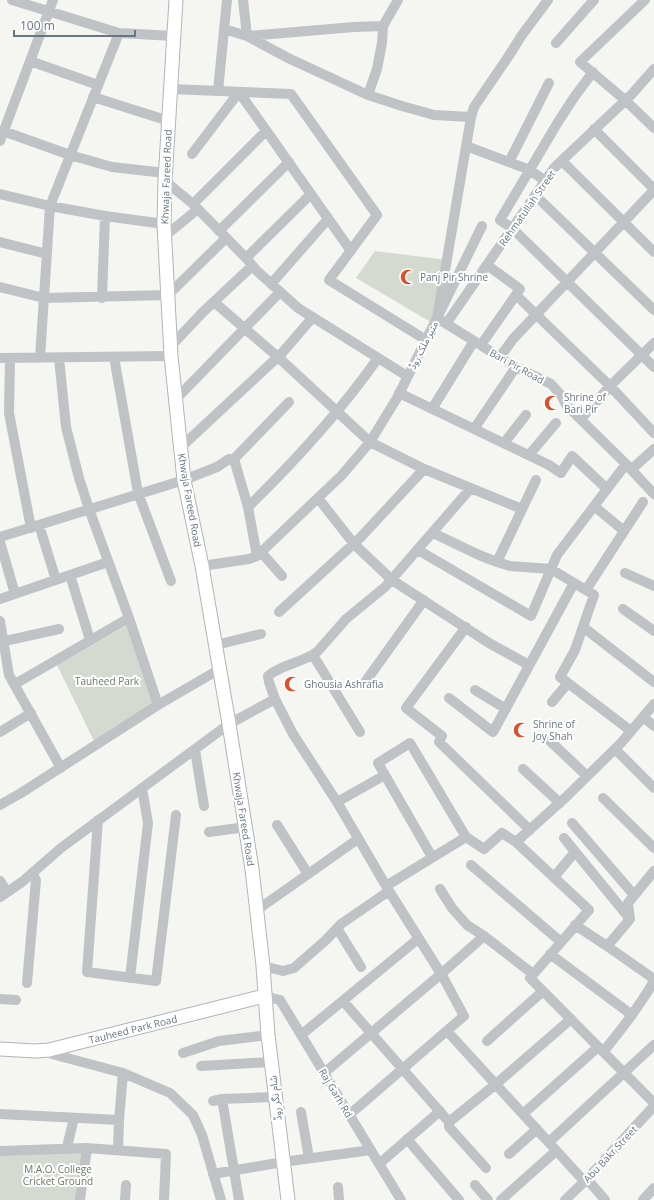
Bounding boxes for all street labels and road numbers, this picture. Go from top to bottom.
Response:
street label: Khwaja Fareed Road [157,129,175,225]
street label: Rehmatullah Street [496,167,559,249]
street label: منیر ملک روڈ [405,318,441,372]
street label: Bari Pir Road [487,345,547,387]
street label: Khwaja Fareed Road [175,452,205,548]
street label: Khwaja Fareed Road [230,771,258,867]
street label: Tauheed Park Road [87,1011,179,1047]
street label: Raj Garh Rd [316,1066,356,1120]
street label: شام نگر روڈ [265,1074,287,1121]
street label: Abu Bakr Street [580,1122,640,1185]

